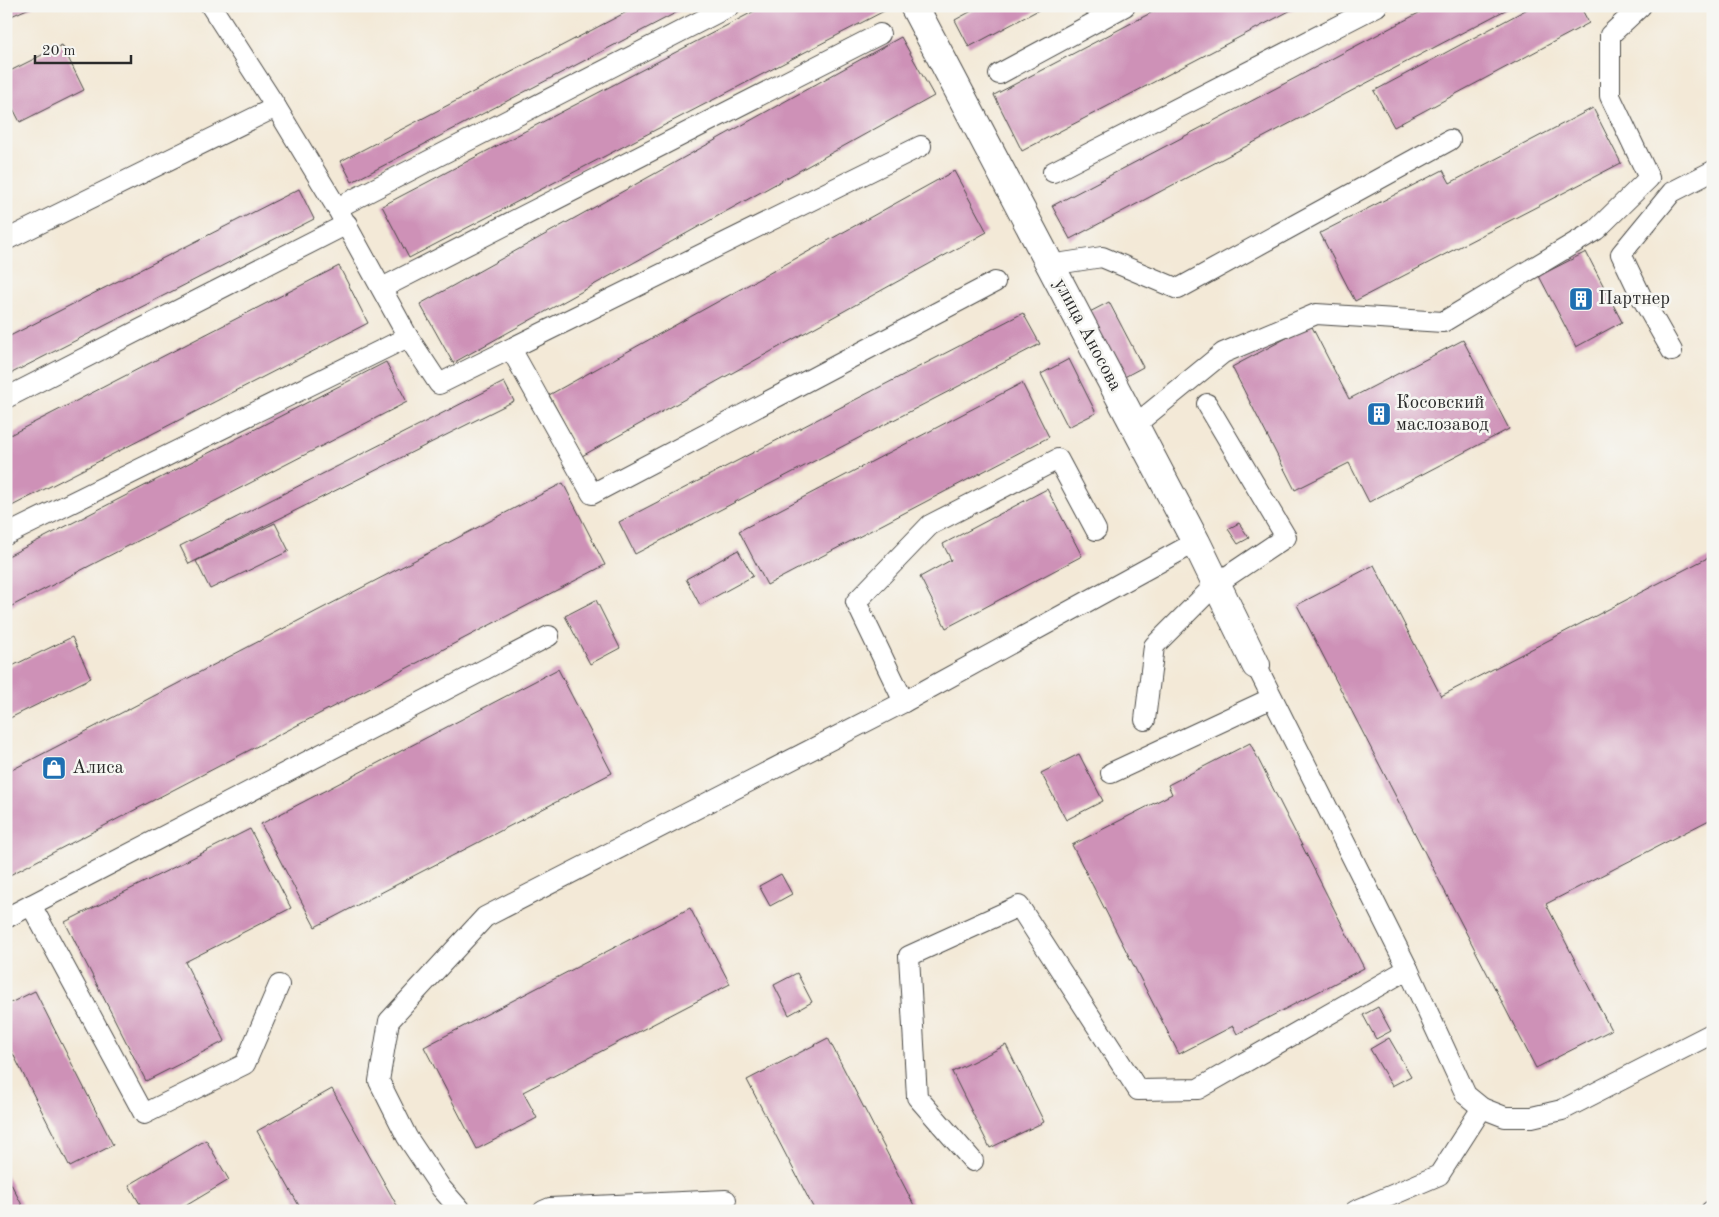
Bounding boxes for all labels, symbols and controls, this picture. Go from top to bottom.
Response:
scale bar [35,32,131,64]
text: 20 m [42,44,76,59]
street label: улица Аносова [1049,276,1125,395]
building icon: Партнер [1568,286,1594,312]
place label: Партнер [1598,290,1670,309]
place label: Косовский маслозавод [1396,394,1489,435]
building icon: Косовский маслозавод [1366,401,1392,427]
shop icon: Алиса [41,755,67,781]
place label: Алиса [72,759,125,778]

